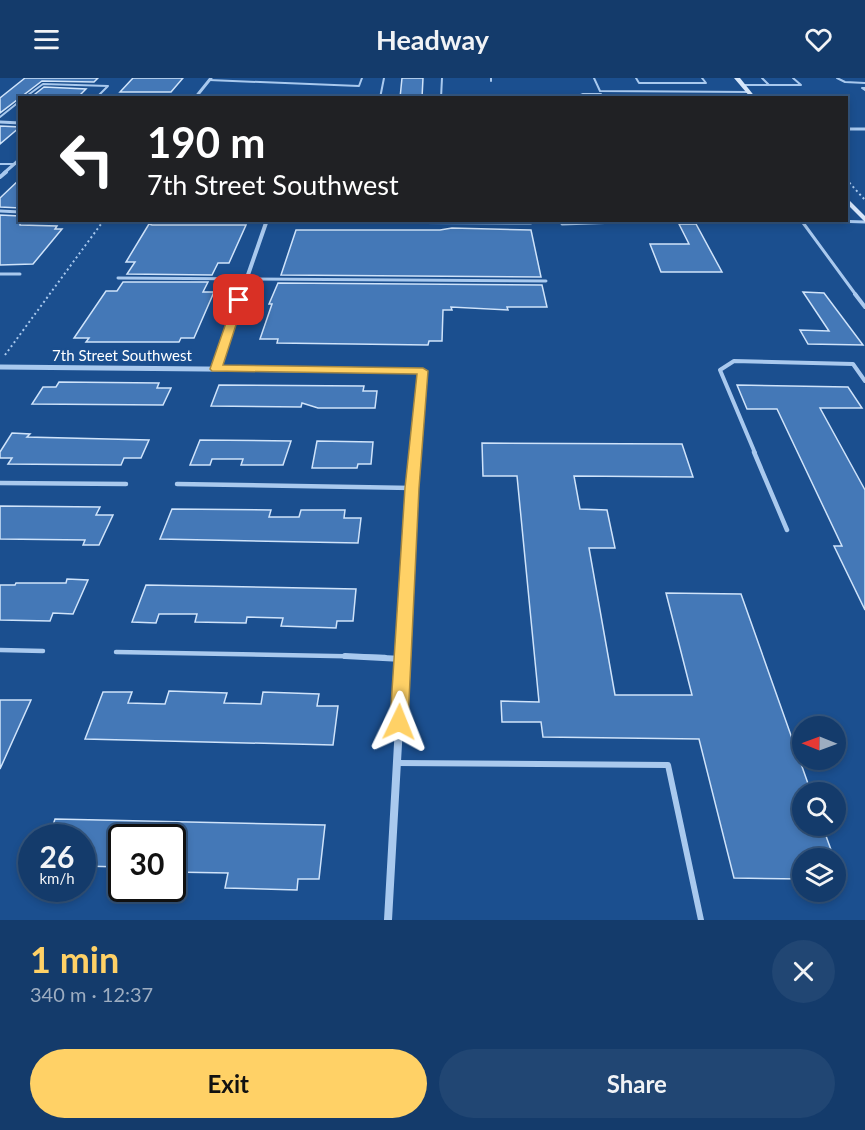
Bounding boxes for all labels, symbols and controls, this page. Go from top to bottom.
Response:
icon: menu [30,23,63,56]
text: Headway [376,23,489,56]
icon: heart [802,23,835,56]
text: 190 m [147,117,265,167]
icon: left [48,120,126,198]
text: 7th Street Southwest [147,168,399,201]
pin [213,274,264,325]
icon: arrive [222,283,255,316]
street label: 7th Street Southwest [52,346,193,364]
position arrow [367,690,431,754]
north arrow [792,716,846,770]
map controls [792,716,846,902]
button: search [792,782,846,836]
speed limit sign: 30 [108,824,186,902]
text: 26 [40,838,74,874]
button: layers [792,848,846,902]
text: km/h [39,869,75,887]
text: 1 min [30,937,119,981]
button: close [772,940,835,1003]
text: 340 m · 12:37 [30,982,153,1006]
button: Exit [30,1049,427,1118]
button: Share [439,1049,835,1118]

